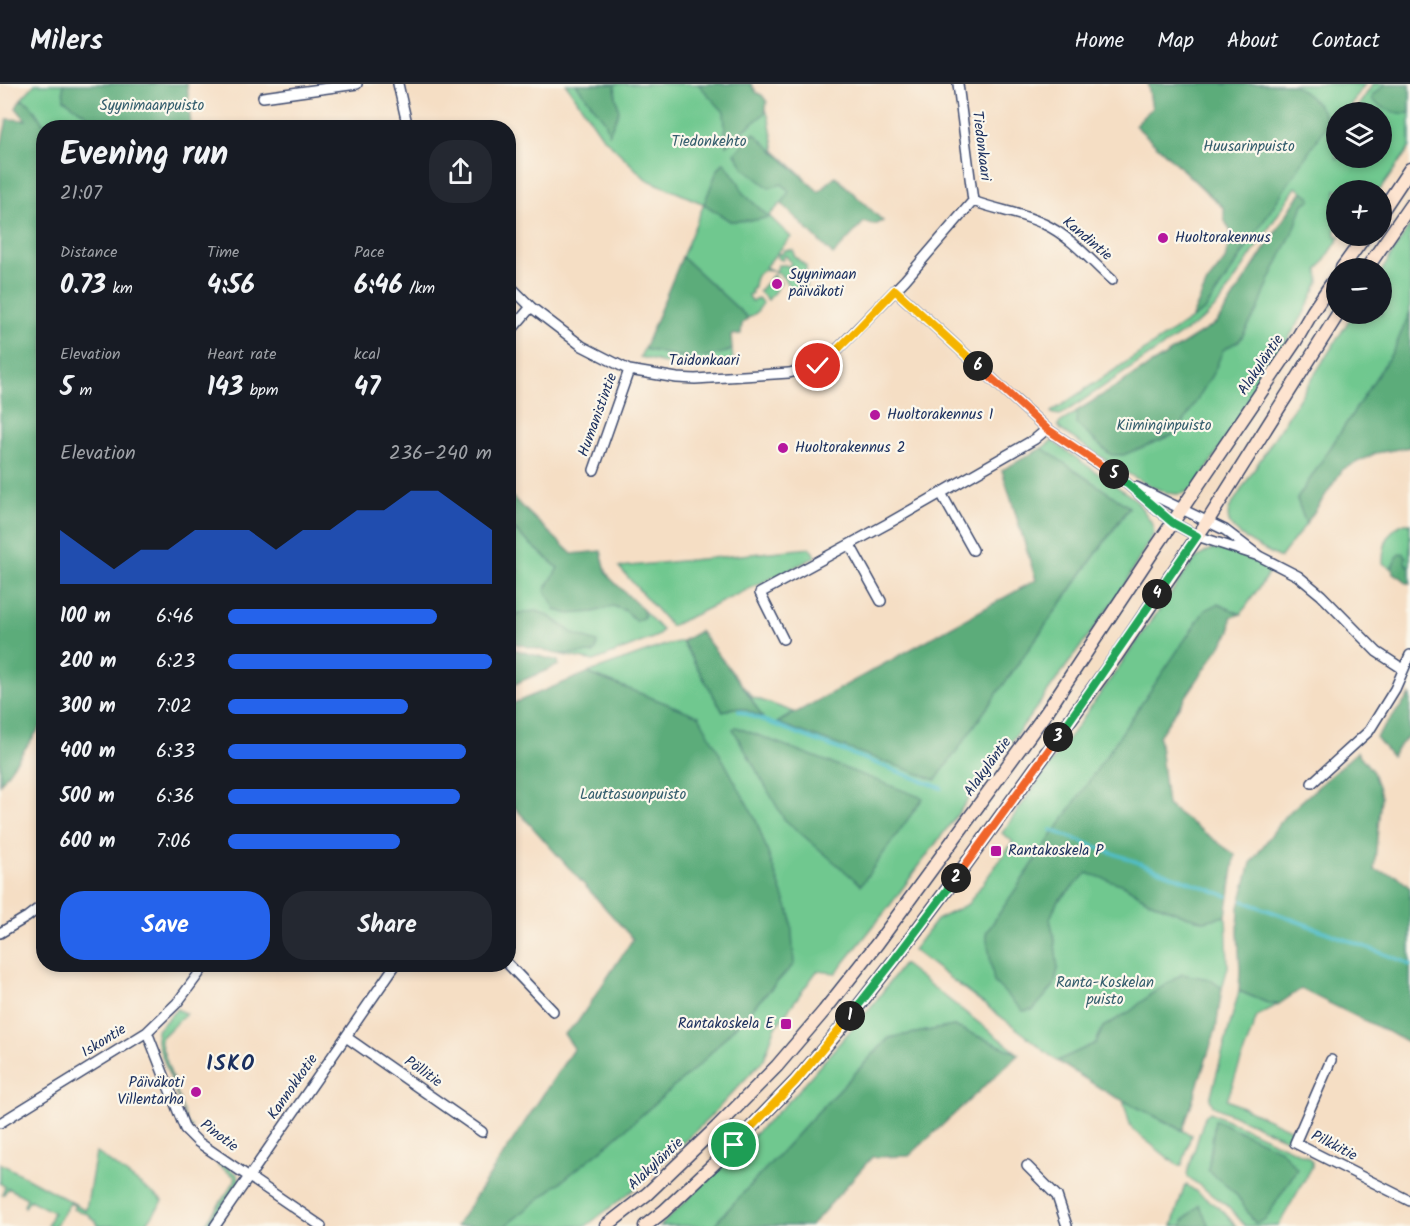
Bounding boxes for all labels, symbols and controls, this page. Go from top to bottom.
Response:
text: Milers [30,19,103,64]
text: Home [1075,25,1124,58]
text: Map [1157,25,1194,58]
text: About [1227,25,1278,58]
text: Contact [1311,25,1380,58]
park label: Syynimaanpuisto [100,94,204,118]
map controls [1326,102,1392,324]
button: layers [1326,102,1392,168]
street label: Tiedonkaari [965,110,997,184]
text: Evening run [60,129,228,182]
park label: Tiedonkehto [671,130,747,154]
park label: Huusarinpuisto [1203,135,1295,159]
button: share [429,140,492,203]
text: 21:07 [60,178,102,210]
button: + [1326,180,1392,246]
street label: Kandintie [1057,211,1118,267]
place label: Huoltorakennus [1175,226,1271,250]
marker: Huoltorakennus [1156,231,1170,245]
text: Distance [60,240,118,265]
text: Time [207,240,239,265]
text: Pace [354,240,385,265]
button: − [1326,258,1392,324]
place label: Syynimaan päiväkoti [788,263,857,304]
text: 0.73 [60,265,106,307]
text: 4:56 [207,265,255,307]
text: 6:46 [354,265,403,307]
text: km [106,276,133,301]
text: /km [403,276,435,301]
marker: Syynimaan päiväkoti [770,277,784,291]
street label: Alakyläntie [1232,330,1290,400]
pin [792,340,843,391]
text: Elevation [60,342,121,367]
text: Heart rate [207,342,277,367]
text: kcal [354,342,380,367]
street label: Taidonkaari [669,349,741,373]
icon: check [801,349,834,382]
pin: 6 [963,351,993,381]
text: 6 [974,353,982,378]
text: 5 [60,367,73,409]
text: 143 [207,367,243,409]
text: 47 [354,367,380,409]
street label: Humanistintie [572,369,624,460]
text: m [73,378,92,403]
text: bpm [243,378,278,403]
place label: Huoltorakennus 1 [887,403,994,427]
marker: Huoltorakennus 1 [868,408,882,422]
park label: Kiiminginpuisto [1116,414,1212,438]
place label: Huoltorakennus 2 [795,436,905,460]
text: Elevation [60,438,136,470]
text: 236–240 m [389,438,492,470]
marker: Huoltorakennus 2 [776,441,790,455]
pin: 5 [1099,459,1129,489]
text: 5 [1110,461,1118,486]
pin: 4 [1142,579,1172,609]
text: 4 [1153,581,1161,606]
text: 100 m [60,601,111,633]
text: 6:46 [156,601,194,633]
text: 200 m [60,646,116,678]
text: 6:23 [156,646,195,678]
text: 300 m [60,691,116,723]
text: 7:02 [156,691,192,723]
pin: 3 [1043,722,1073,752]
text: 3 [1054,724,1062,749]
street label: Alakyläntie [958,732,1018,802]
text: 400 m [60,736,116,768]
text: 6:33 [156,736,195,768]
text: 500 m [60,781,115,813]
text: 6:36 [156,781,195,813]
park label: Lauttasuonpuisto [580,783,686,807]
text: 600 m [60,826,115,858]
text: 7:06 [156,826,191,858]
place label: Rantakoskela P [1008,839,1104,863]
marker: Rantakoskela P [989,844,1003,858]
pin: 2 [941,863,971,893]
text: 2 [951,865,961,890]
button: Save [60,891,270,960]
button: Share [282,891,492,960]
park label: Ranta-Koskelan puisto [1056,971,1154,1012]
pin: 1 [835,1001,865,1031]
text: 1 [848,1003,852,1028]
place label: Rantakoskela E [678,1012,775,1036]
marker: Rantakoskela E [779,1017,793,1031]
street label: Iskontie [77,1018,131,1064]
district label: ISKO [206,1048,256,1081]
street label: Kannokkotie [261,1049,325,1125]
street label: Pöllitie [399,1050,447,1094]
place label: Päiväkoti Villentarha [117,1071,185,1112]
marker: Päiväkoti Villentarha [189,1085,203,1099]
street label: Pinotie [195,1114,243,1159]
pin [708,1119,759,1170]
street label: Pilkkitie [1307,1124,1362,1168]
icon: arrive [717,1128,750,1161]
street label: Alakyläntie [623,1132,690,1196]

